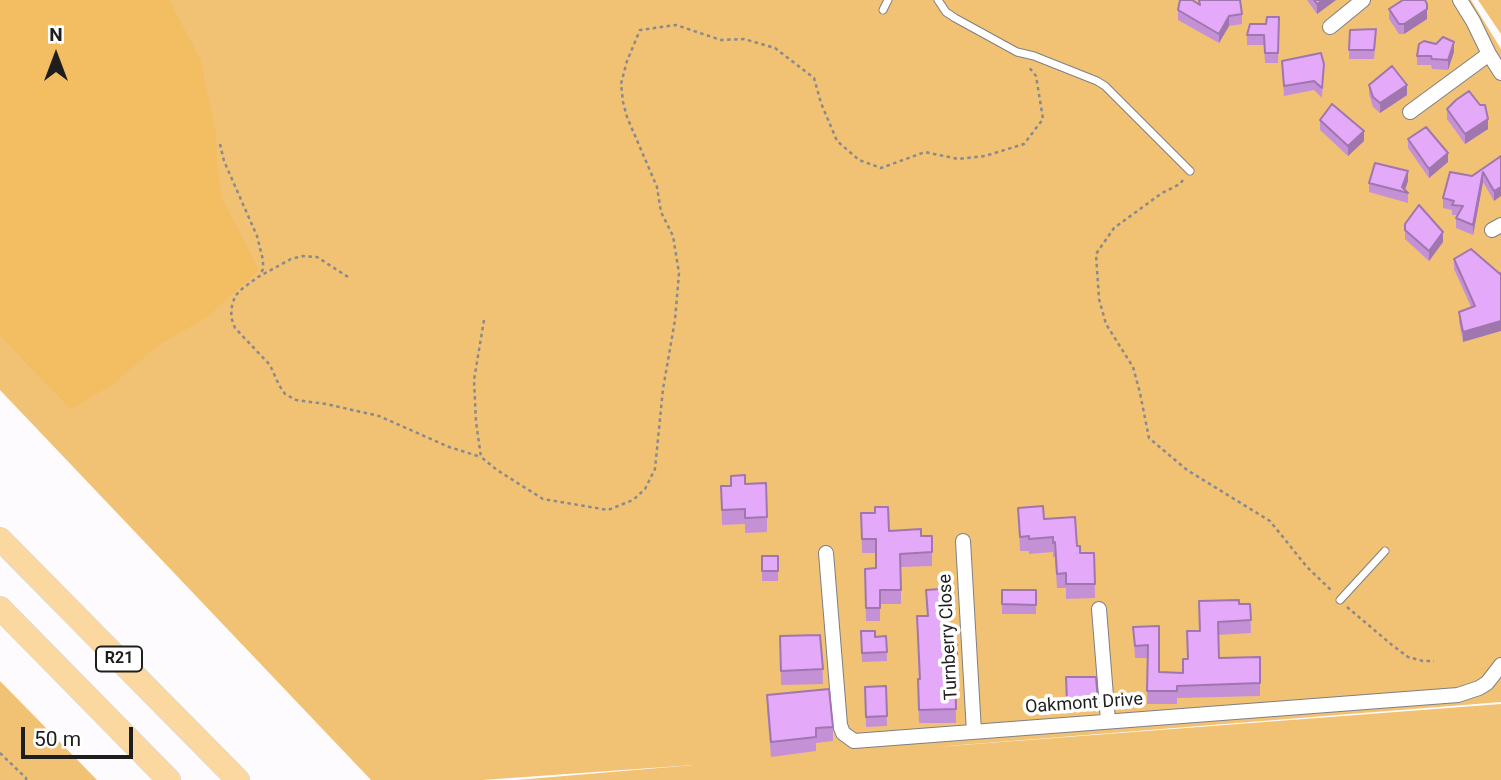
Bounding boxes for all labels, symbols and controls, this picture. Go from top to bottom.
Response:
north arrow [21,21,91,91]
text: N [49,23,63,46]
street label: Turnberry Close [935,573,963,701]
road number: R21 [96,646,142,672]
street label: Oakmont Drive [1024,689,1144,719]
scale bar [24,714,136,758]
text: 50 m [34,727,81,751]

